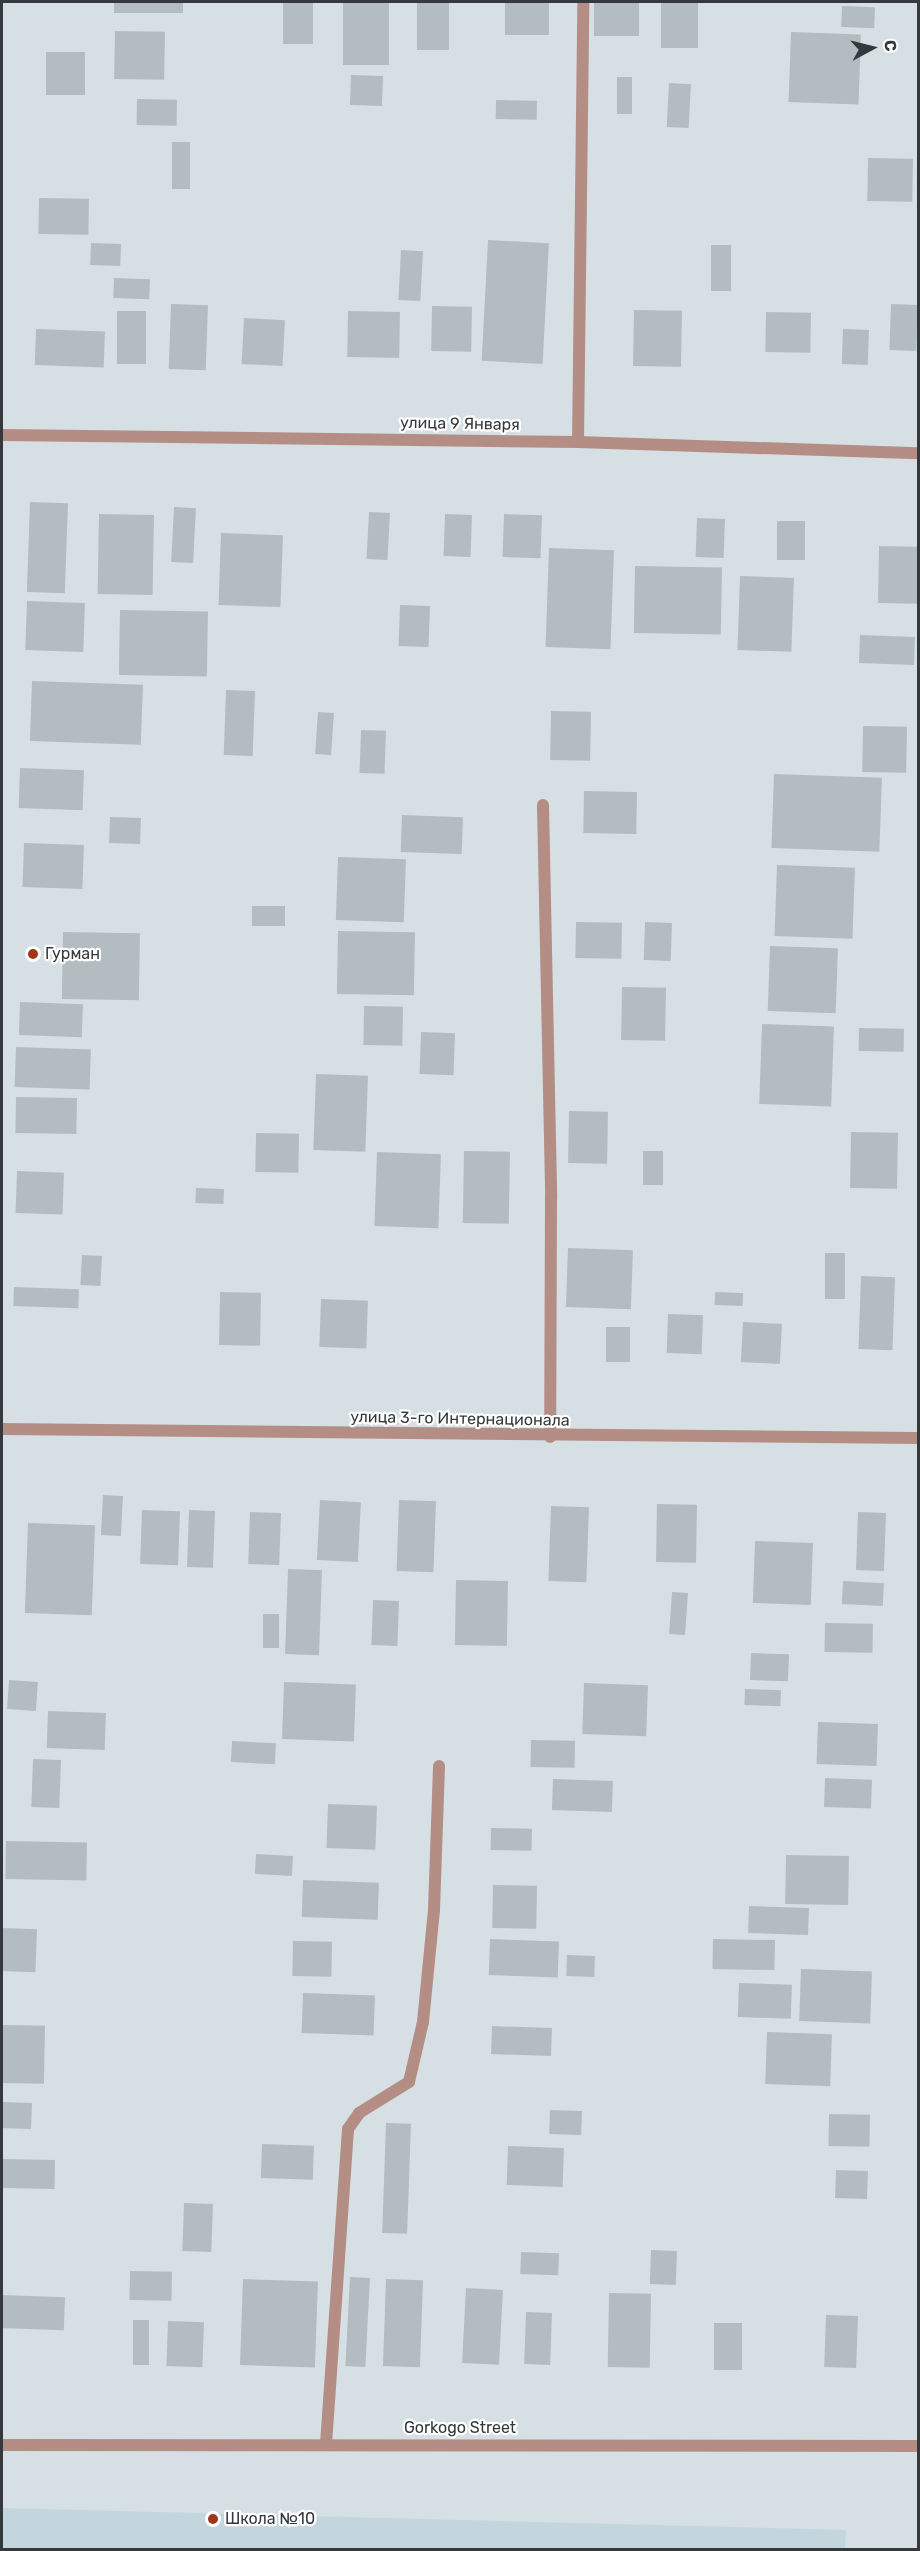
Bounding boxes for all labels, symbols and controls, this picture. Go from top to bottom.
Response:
north arrow [842,18,902,78]
text: С [880,39,900,52]
street label: улица 9 Января [400,413,520,435]
place label: Гурман [45,944,100,964]
marker: Гурман [26,947,40,961]
street label: улица 3-го Интернационала [350,1407,570,1431]
street label: Gorkogo Street [404,2418,516,2438]
place label: Школа №10 [225,2509,315,2529]
marker: Школа №10 [206,2512,220,2526]

